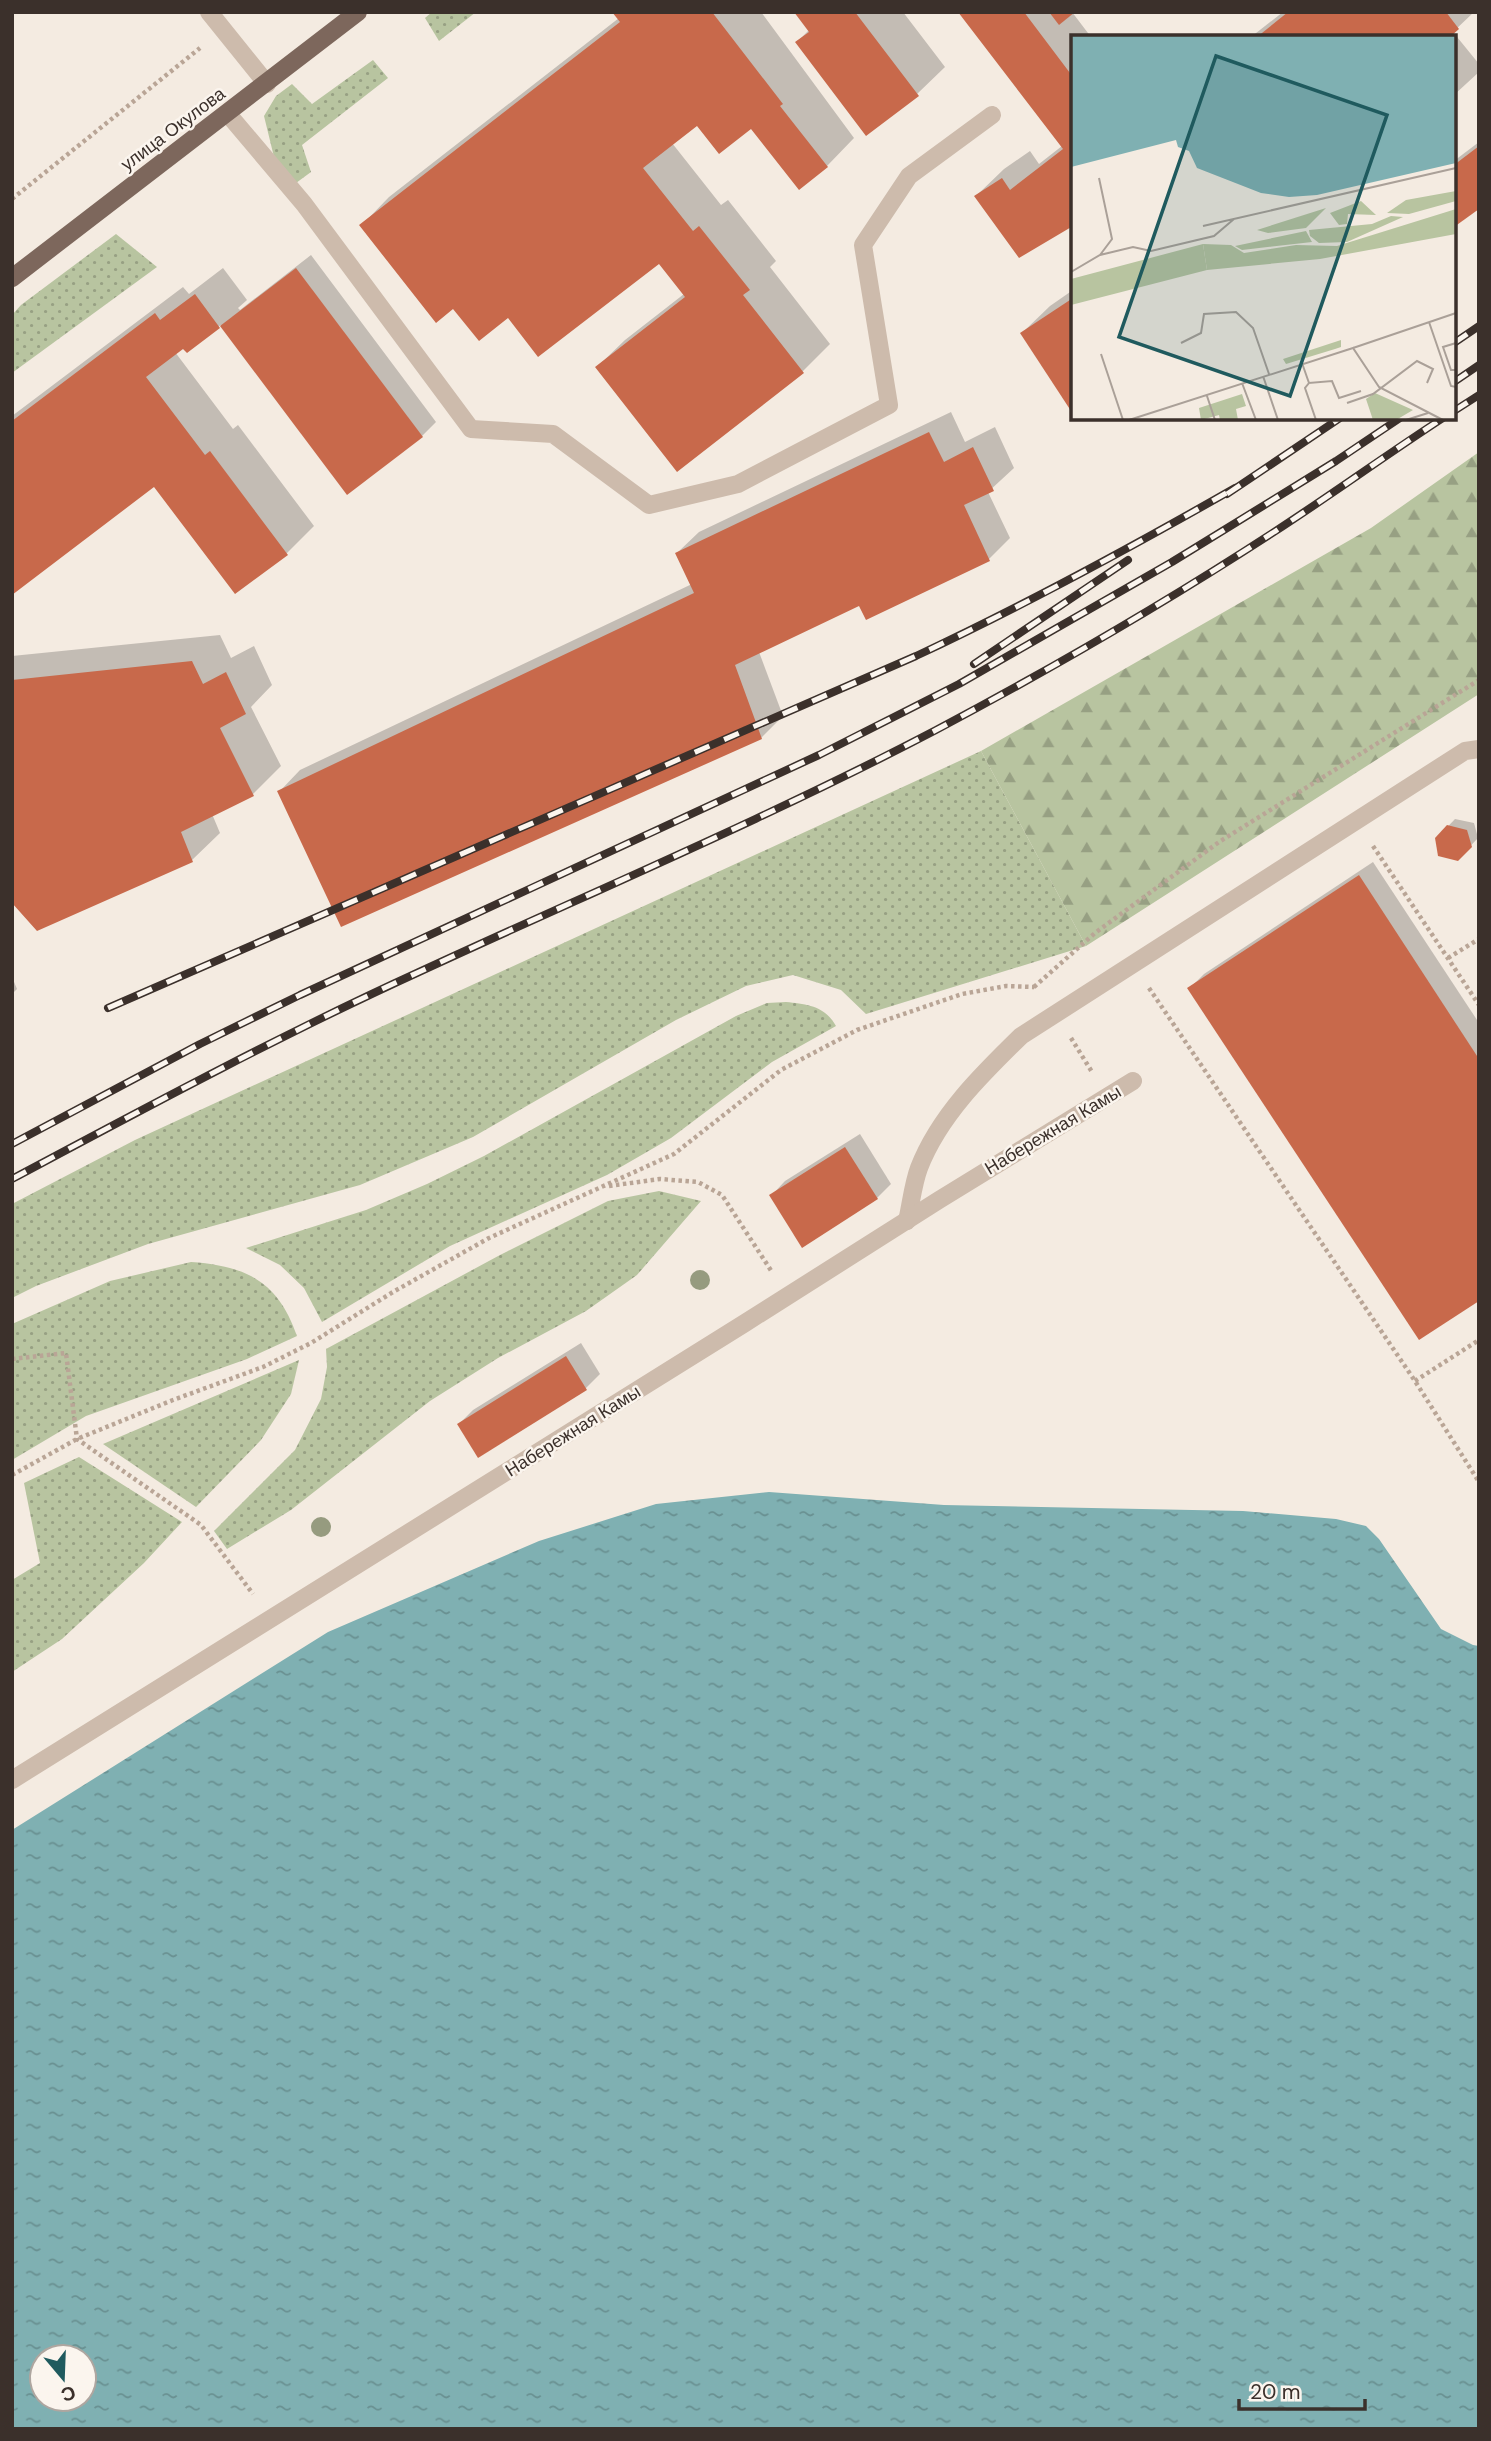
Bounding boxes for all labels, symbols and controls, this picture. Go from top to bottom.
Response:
inset map [1071,35,1456,420]
street label: улица Окулова [116,81,231,176]
street label: Набережная Камы [980,1080,1126,1180]
street label: Набережная Камы [501,1380,645,1482]
north arrow [28,2343,98,2413]
scale bar [1239,2368,1365,2412]
text: 20 m [1250,2378,1301,2406]
text: С [58,2380,79,2408]

